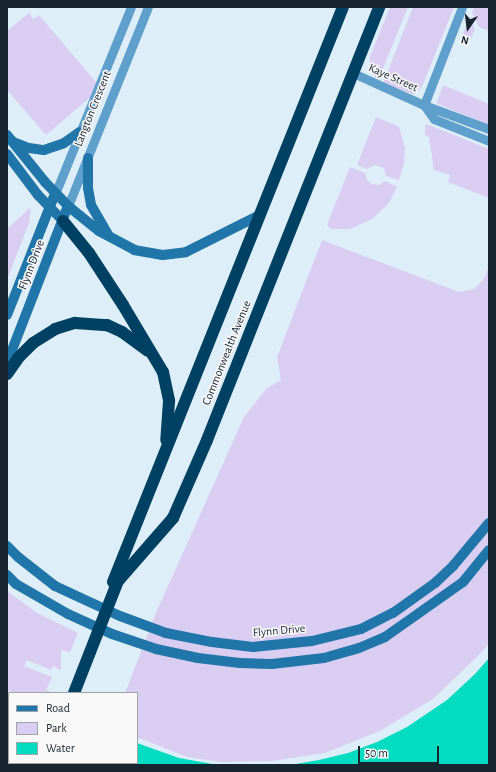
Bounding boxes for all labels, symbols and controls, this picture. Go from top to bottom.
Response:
north arrow [448,8,488,48]
text: N [460,34,470,46]
street label: Kaye Street [366,61,420,95]
street label: Langton Crescent [71,69,115,149]
street label: Flynn Drive [16,238,48,292]
street label: Commonwealth Avenue [199,299,255,407]
street label: Flynn Drive [252,622,306,640]
legend [8,692,138,764]
text: Road [46,702,70,714]
text: Park [46,722,67,734]
scale bar [360,738,441,764]
text: Water [46,742,75,754]
text: 50 m [365,747,388,759]

